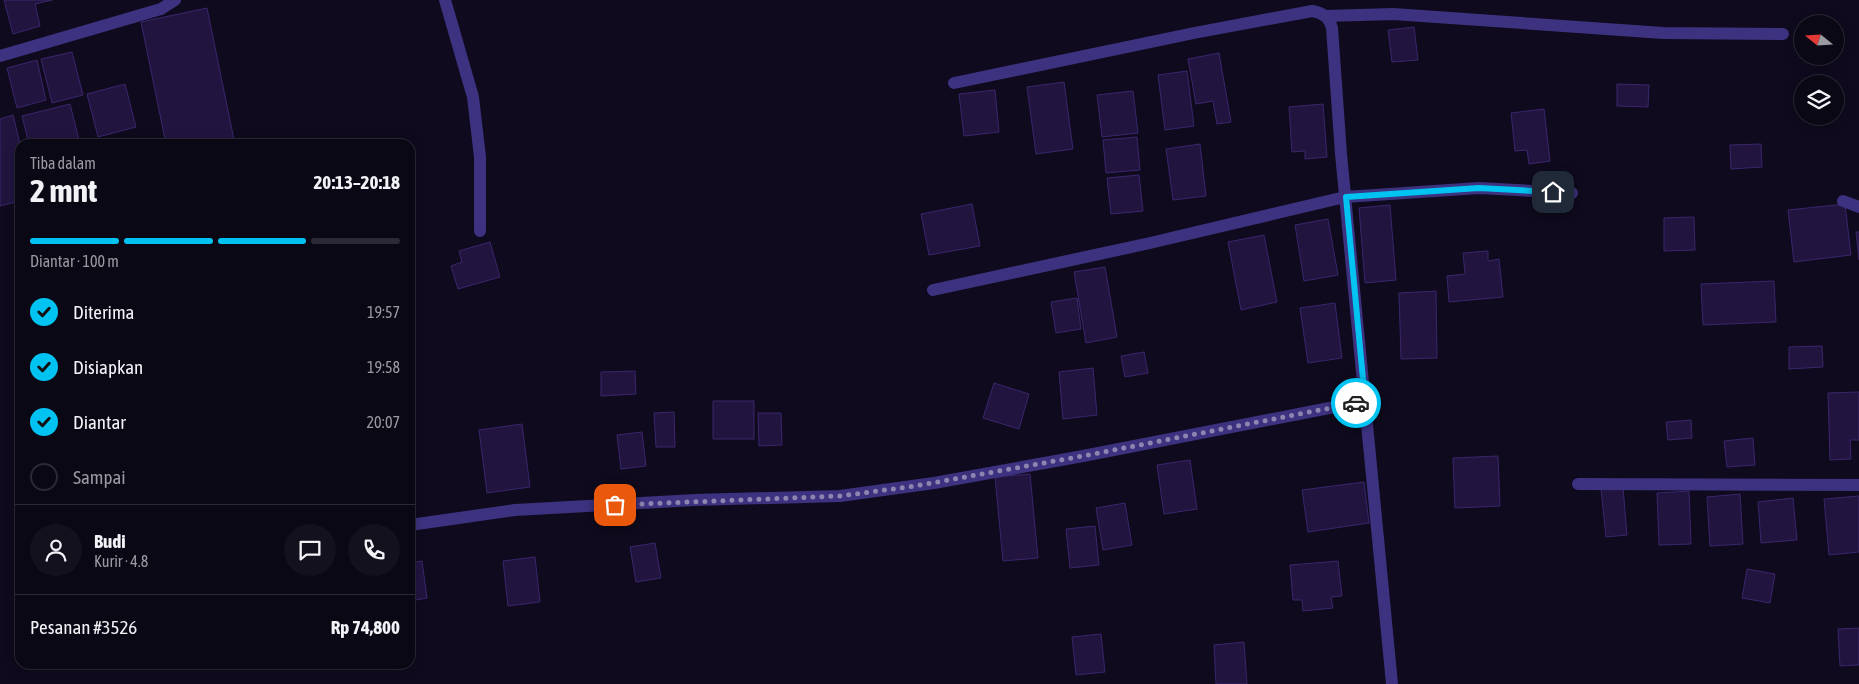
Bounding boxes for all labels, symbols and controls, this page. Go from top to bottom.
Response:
north arrow [1794,15,1844,65]
map controls [1794,15,1844,125]
button: layers [1794,75,1844,125]
text: Tiba dalam [30,154,96,172]
text: 20:13–20:18 [313,171,400,193]
pin [1532,171,1574,213]
text: 2 mnt [30,172,97,209]
icon: home [1539,178,1567,206]
text: Diantar · 100 m [30,252,119,270]
icon: check [30,298,58,326]
text: Diterima [73,301,134,323]
text: 19:57 [367,303,400,321]
icon: check [30,353,58,381]
text: Disiapkan [73,356,143,378]
text: 19:58 [367,358,400,376]
courier [1331,378,1381,428]
icon: car [1342,389,1370,417]
icon: check [30,408,58,436]
text: Diantar [73,411,126,433]
text: 20:07 [366,413,400,431]
text: Sampai [73,466,126,488]
pin [594,484,636,526]
icon: bag [601,491,629,519]
button: person [30,524,82,576]
button: chat [284,524,336,576]
button: phone [348,524,400,576]
text: Budi [94,530,126,552]
text: Kurir · 4.8 [94,552,148,570]
text: Pesanan #3526 [30,616,137,638]
text: Rp 74,800 [331,616,400,638]

